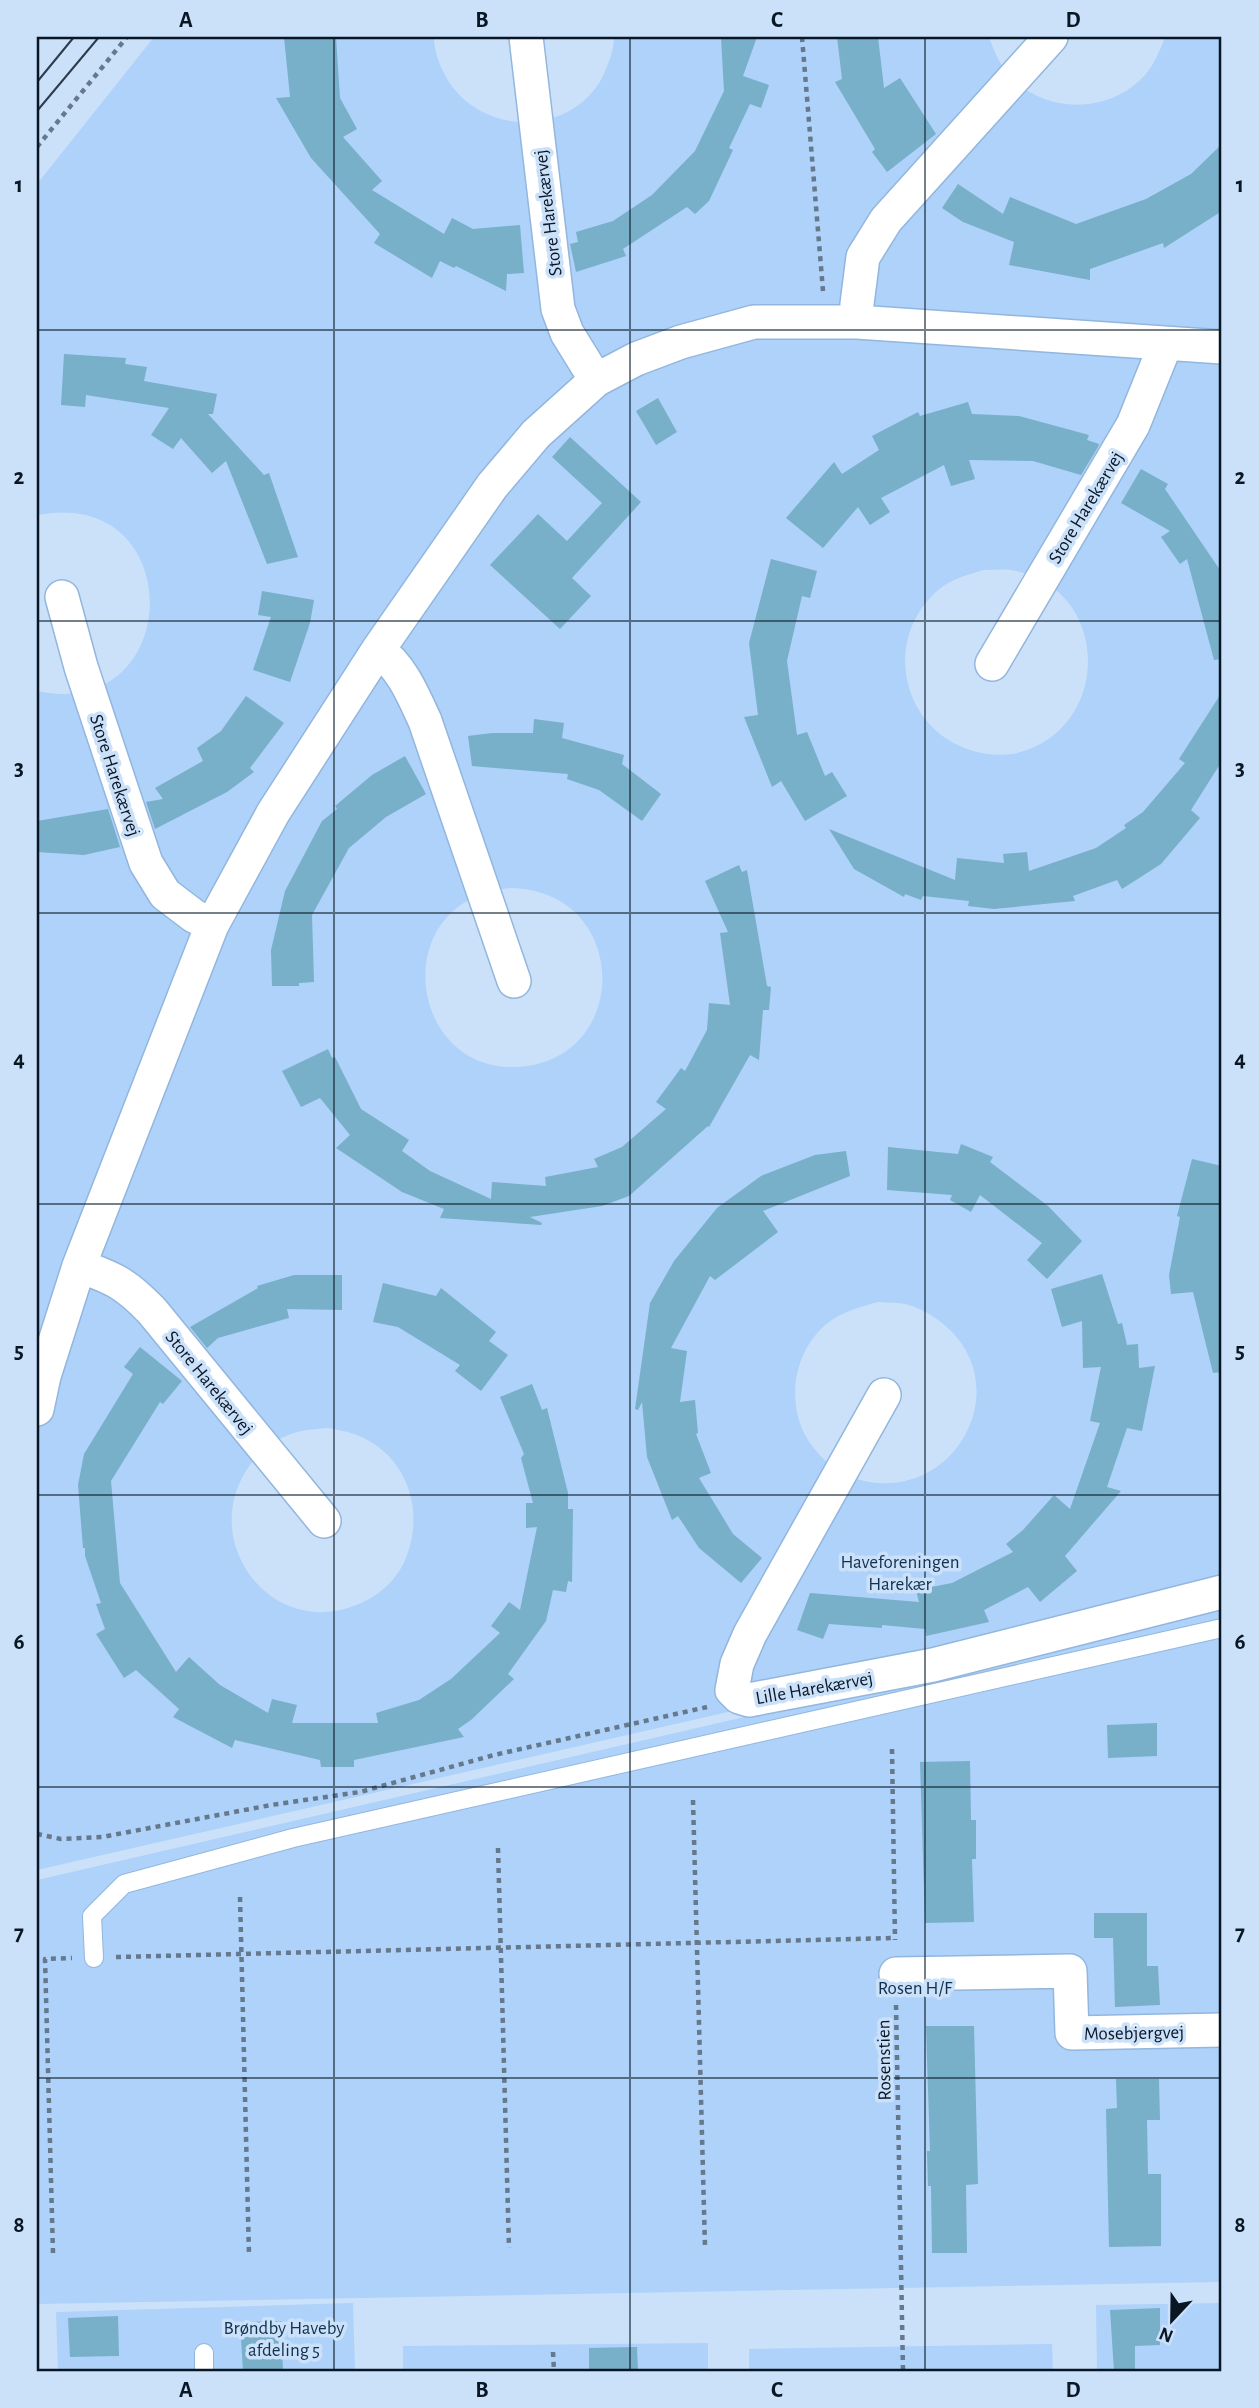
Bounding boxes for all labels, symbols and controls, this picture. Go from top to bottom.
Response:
text: A [179,9,193,32]
text: B [475,9,489,32]
text: C [771,9,783,32]
text: D [1065,9,1081,32]
street label: Store Harekærvej [531,149,566,277]
text: 1 [15,174,23,197]
text: 1 [1236,174,1244,197]
street label: Store Harekærvej [1045,448,1127,567]
text: 2 [14,466,25,489]
text: 2 [1235,466,1246,489]
street label: Store Harekærvej [86,712,143,839]
text: 3 [14,757,24,780]
text: 3 [1235,757,1245,780]
text: 4 [13,1048,25,1071]
text: 4 [1234,1048,1246,1071]
street label: Store Harekærvej [161,1328,256,1438]
text: 5 [14,1340,24,1363]
text: 5 [1235,1340,1245,1363]
park label: Haveforeningen Harekær [840,1553,960,1594]
text: 6 [13,1631,25,1654]
text: 6 [1234,1631,1246,1654]
street label: Lille Harekærvej [754,1669,874,1708]
text: 7 [14,1922,24,1945]
text: 7 [1235,1922,1245,1945]
park label: Rosen H/F [878,1979,953,1998]
street label: Rosenstien [874,2019,895,2101]
street label: Mosebjergvej [1084,2023,1184,2044]
text: 8 [13,2214,25,2237]
text: 8 [1234,2214,1246,2237]
north arrow [1136,2286,1206,2356]
park label: Brøndby Haveby afdeling 5 [224,2319,344,2360]
text: N [1157,2323,1176,2346]
text: A [179,2379,193,2402]
text: B [475,2379,489,2402]
text: C [771,2379,783,2402]
text: D [1065,2379,1081,2402]

